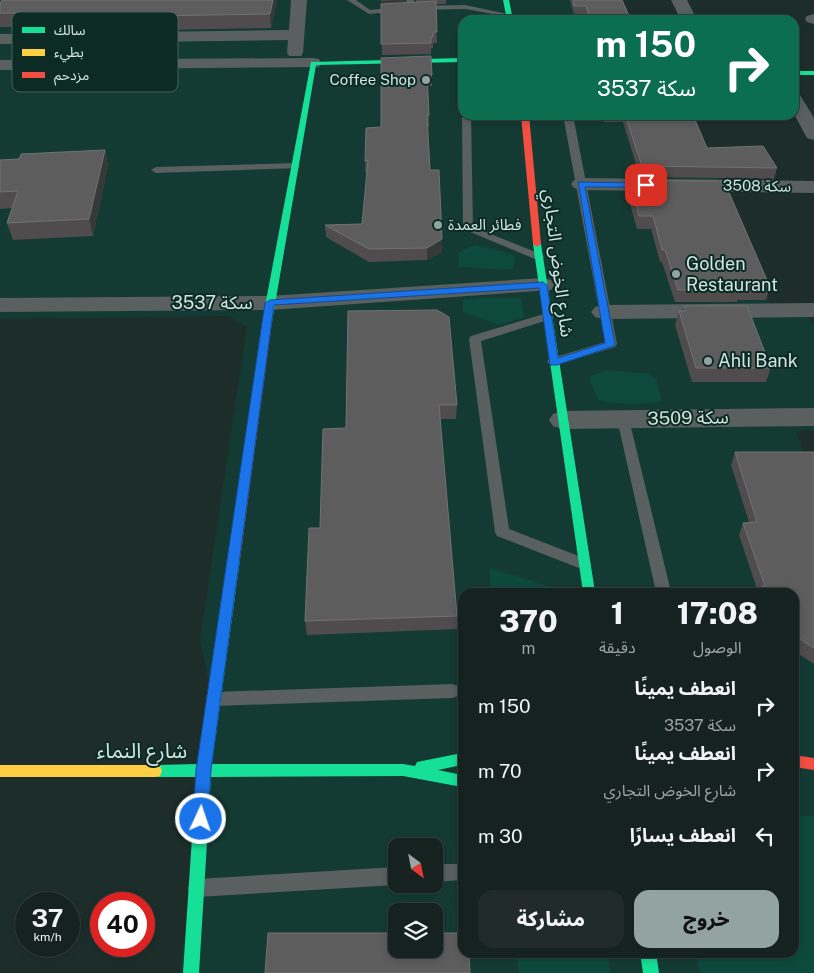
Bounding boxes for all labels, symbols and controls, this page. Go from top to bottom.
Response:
legend [12,12,178,92]
text: سالك [54,22,86,38]
text: 150 m [596,24,696,65]
icon: right [714,35,779,100]
text: بطيء [54,44,84,63]
text: مزدحم [54,67,89,86]
place label: Coffee Shop [329,71,416,88]
marker: Coffee Shop [420,74,432,86]
text: سكة 3537 [597,75,696,101]
pin [625,164,667,206]
icon: arrive [632,171,660,199]
street label: سكة 3508 [723,176,791,195]
street label: شارع الخوض التجاري [535,188,578,339]
place label: فطائر العمدة [448,216,522,234]
marker: فطائر العمدة [432,219,444,231]
place label: Golden Restaurant [686,253,778,295]
marker: Golden Restaurant [670,268,682,280]
street label: سكة 3537 [171,292,253,313]
place label: Ahli Bank [718,350,798,371]
marker: Ahli Bank [702,355,714,367]
street label: سكة 3509 [647,406,729,429]
text: 1 [611,595,624,631]
text: 17:08 [677,595,758,631]
text: 370 [499,603,558,639]
text: دقيقة [599,638,636,657]
text: الوصول [693,638,742,657]
text: m [522,639,535,658]
text: انعطف يمينًا [635,677,736,699]
icon: right [751,692,779,720]
text: 150 m [478,695,531,717]
text: سكة 3537 [664,716,736,735]
street label: شارع النماء [97,738,187,766]
text: انعطف يمينًا [635,742,736,764]
icon: right [751,757,779,785]
text: 70 m [478,760,522,782]
text: شارع الخوض التجاري [604,781,736,800]
position arrow [174,792,226,844]
icon: left [751,822,779,850]
text: انعطف يسارًا [630,824,736,846]
text: 30 m [478,825,523,847]
north arrow [388,838,442,892]
map controls [388,838,443,958]
button: مشاركة [478,890,624,948]
button: خروج [634,890,779,948]
speed limit sign: 40 [90,892,155,957]
text: 37 [32,903,63,933]
button: layers [388,903,443,958]
text: km/h [33,930,62,944]

